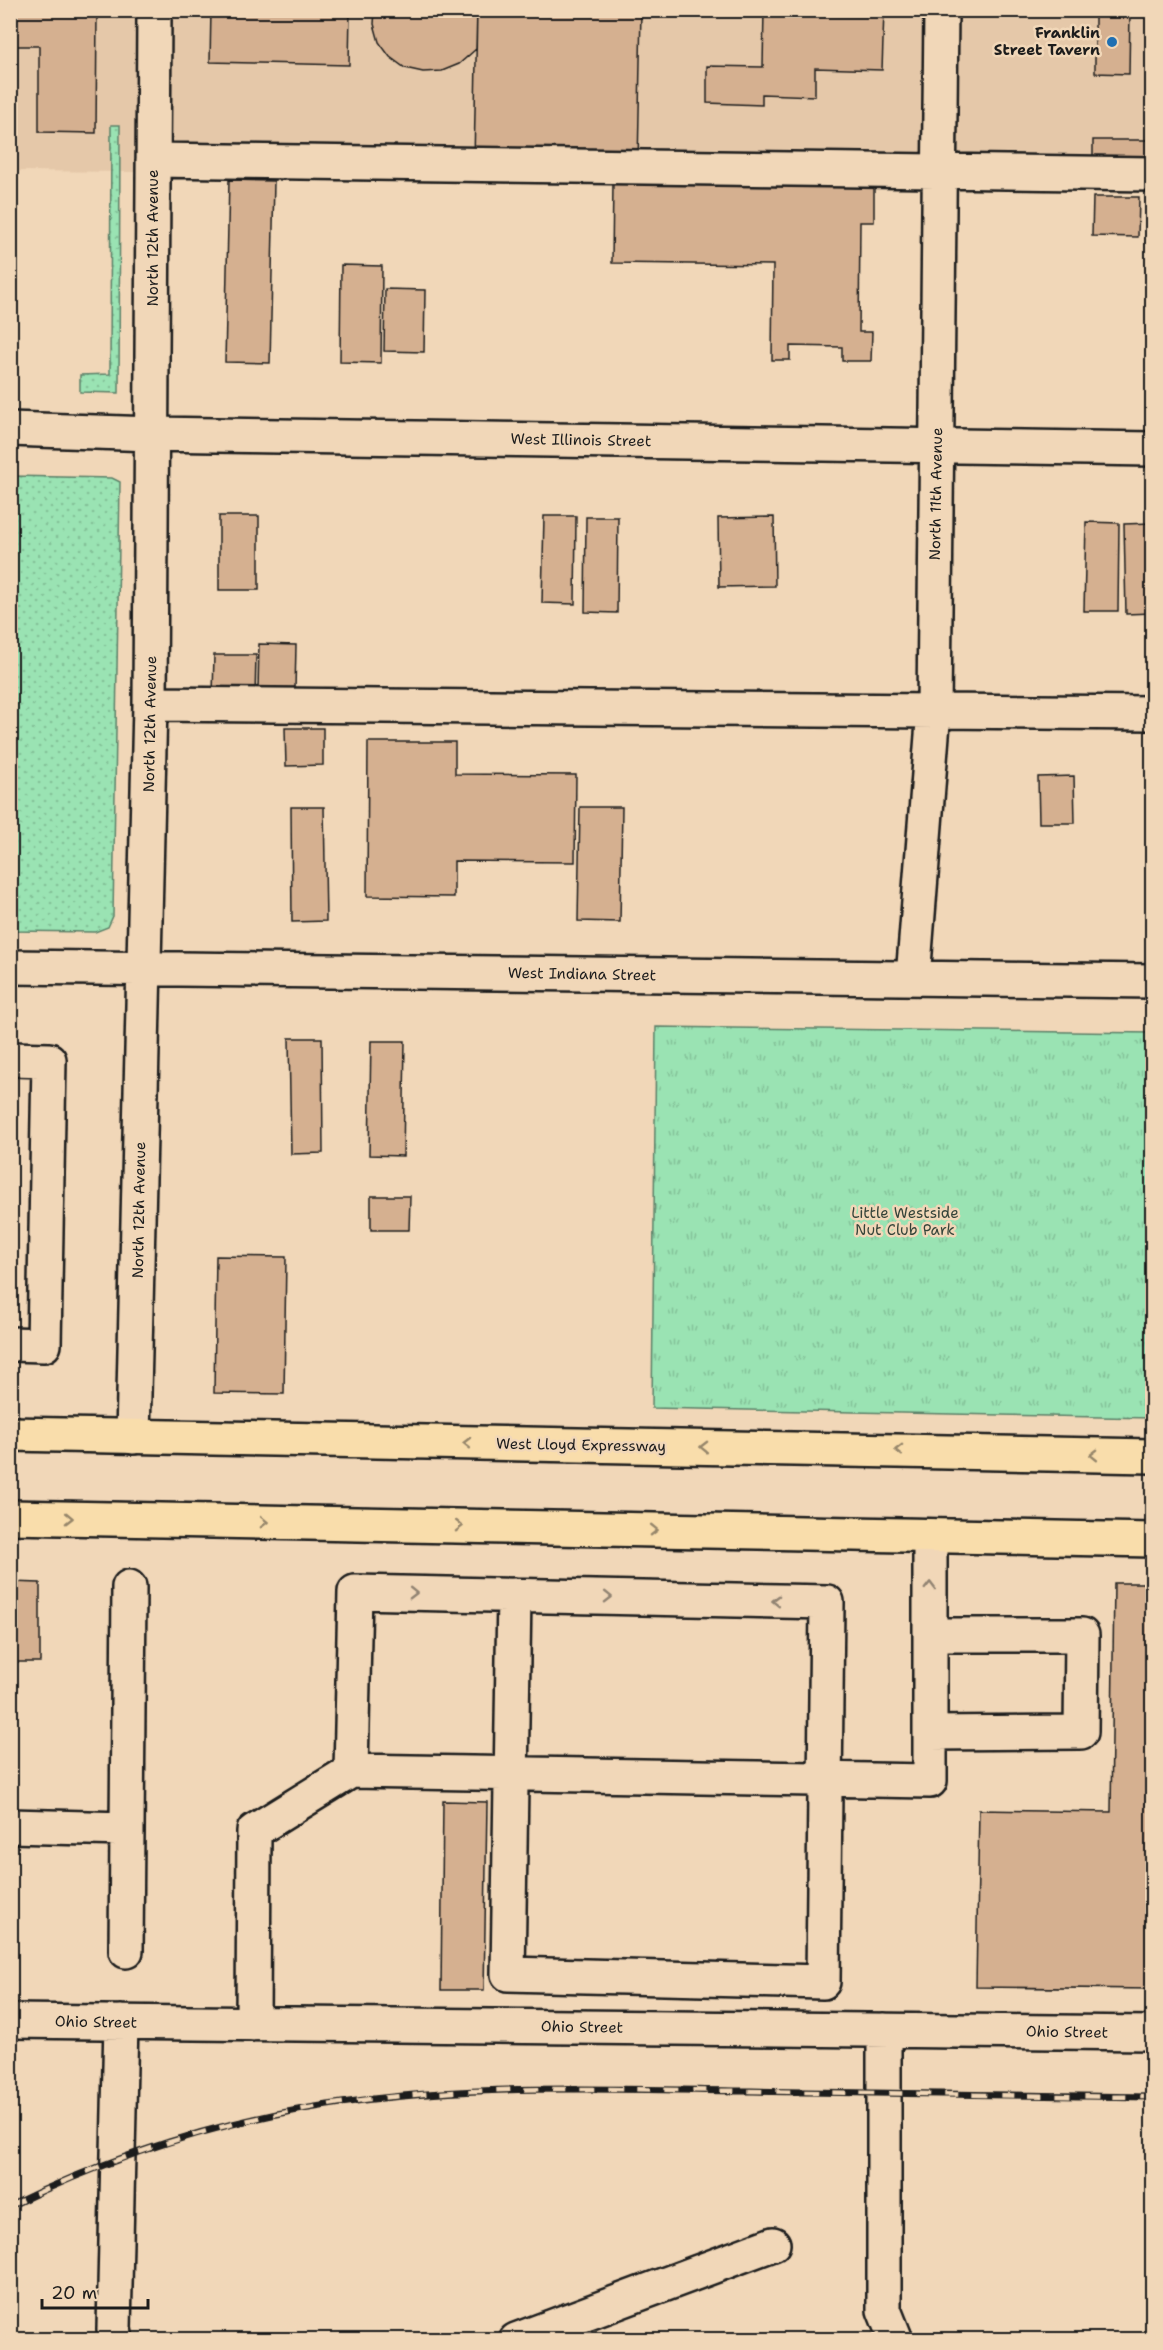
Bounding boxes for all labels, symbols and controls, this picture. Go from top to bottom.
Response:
place label: Franklin Street Tavern [994,23,1100,60]
marker: Franklin Street Tavern [1105,35,1119,49]
street label: North 12th Avenue [143,170,163,306]
street label: North 11th Avenue [925,427,947,561]
street label: West Illinois Street [510,429,652,451]
street label: North 12th Avenue [139,655,161,793]
street label: West Indiana Street [508,963,656,985]
street label: North 12th Avenue [128,1141,150,1279]
park label: Little Westside Nut Club Park [851,1203,959,1240]
street label: West Lloyd Expressway [496,1434,666,1456]
one-way arrow [463,1437,472,1449]
one-way arrow [700,1441,709,1453]
one-way arrow [895,1444,904,1456]
one-way arrow [1090,1448,1099,1461]
one-way arrow [64,1512,73,1524]
one-way arrow [259,1516,268,1528]
one-way arrow [454,1520,463,1532]
one-way arrow [649,1524,658,1536]
one-way arrow [924,1581,936,1590]
one-way arrow [409,1587,418,1600]
one-way arrow [603,1591,612,1603]
one-way arrow [771,1594,780,1607]
street label: Ohio Street [55,2011,137,2033]
street label: Ohio Street [541,2016,623,2038]
street label: Ohio Street [1026,2021,1108,2043]
scale bar [42,2272,148,2310]
text: 20 m [51,2281,97,2305]

